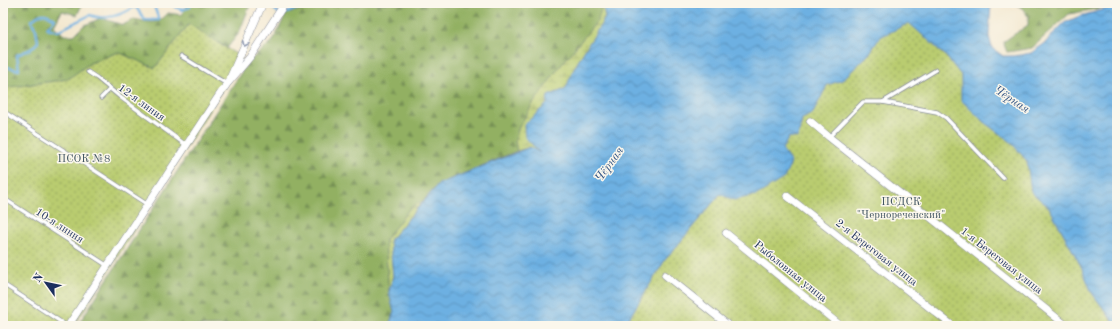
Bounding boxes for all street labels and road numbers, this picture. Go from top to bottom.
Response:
street label: 12-я линия [116,83,167,124]
street label: 10-я линия [33,207,85,246]
street label: 2-я Береговая улица [833,218,919,289]
street label: 1-я Береговая улица [958,226,1044,297]
street label: Рыболовная улица [751,239,829,305]

